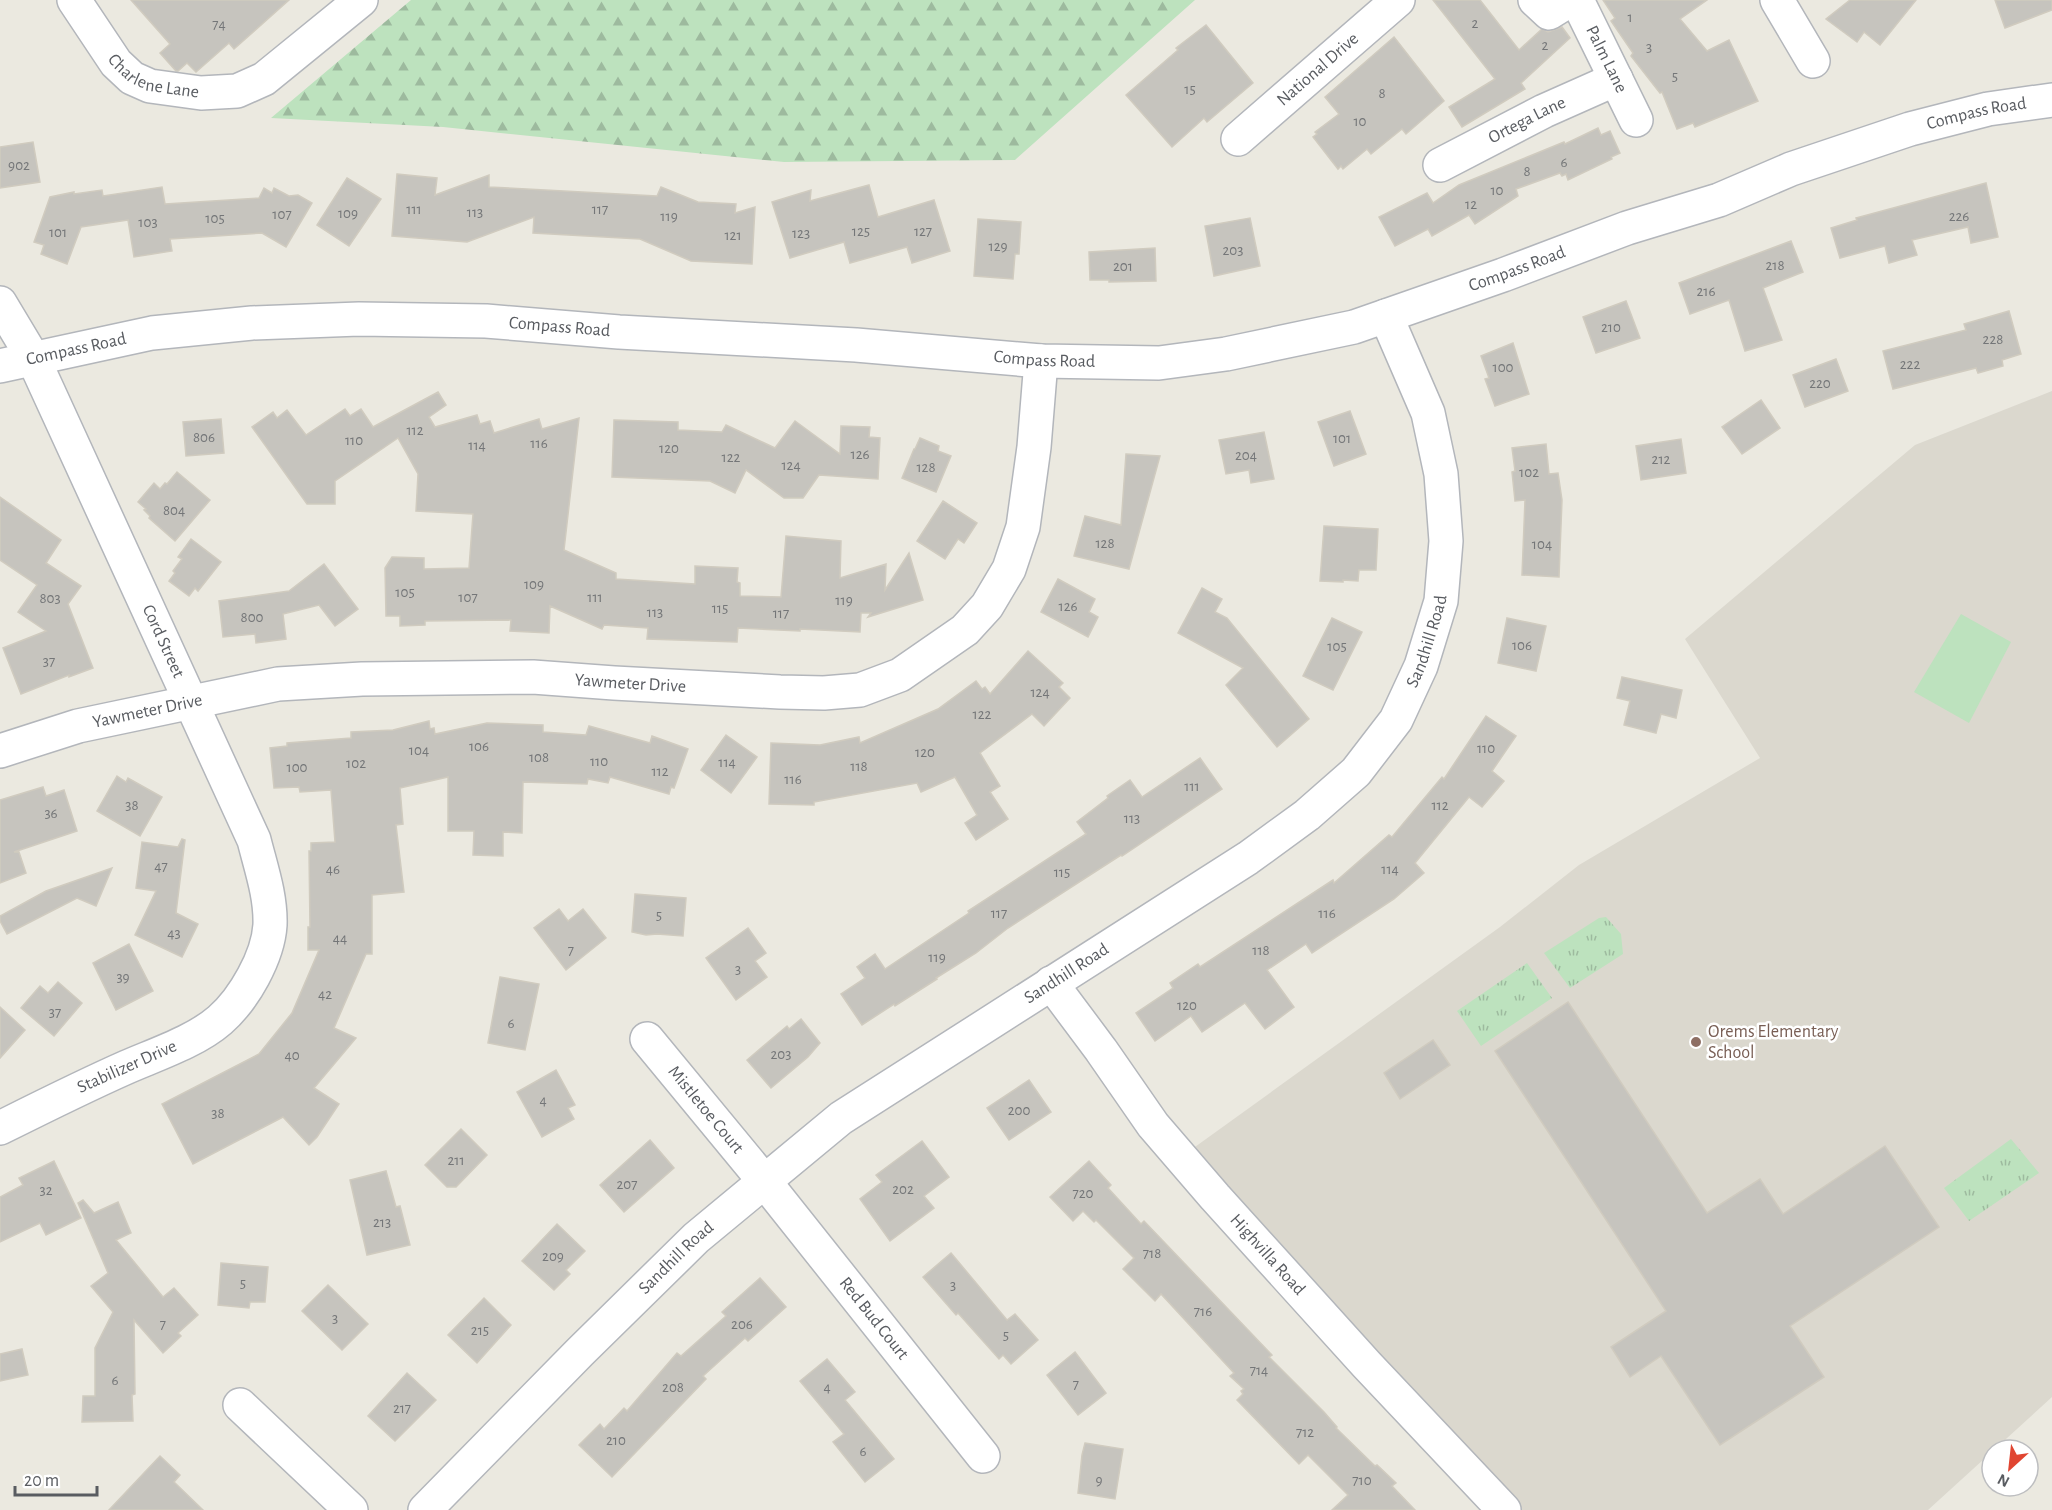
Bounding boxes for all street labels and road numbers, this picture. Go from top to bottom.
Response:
street label: Palm Lane [1582,23,1630,96]
street label: National Drive [1274,29,1362,110]
street label: Charlene Lane [104,51,200,102]
street label: Ortega Lane [1486,94,1569,147]
street label: Compass Road [1925,95,2028,133]
street label: Compass Road [1466,243,1568,295]
street label: Compass Road [508,314,611,340]
street label: Compass Road [25,330,128,369]
street label: Compass Road [993,348,1095,371]
street label: Sandhill Road [1403,595,1450,690]
street label: Cord Street [139,602,188,681]
street label: Yawmeter Drive [574,671,686,696]
street label: Yawmeter Drive [91,691,204,732]
street label: Sandhill Road [1021,940,1112,1007]
street label: Stabilizer Drive [75,1037,179,1097]
street label: Mistletoe Court [664,1063,747,1157]
street label: Highvilla Road [1226,1211,1308,1299]
street label: Sandhill Road [635,1218,717,1298]
street label: Red Bud Court [836,1274,912,1363]

